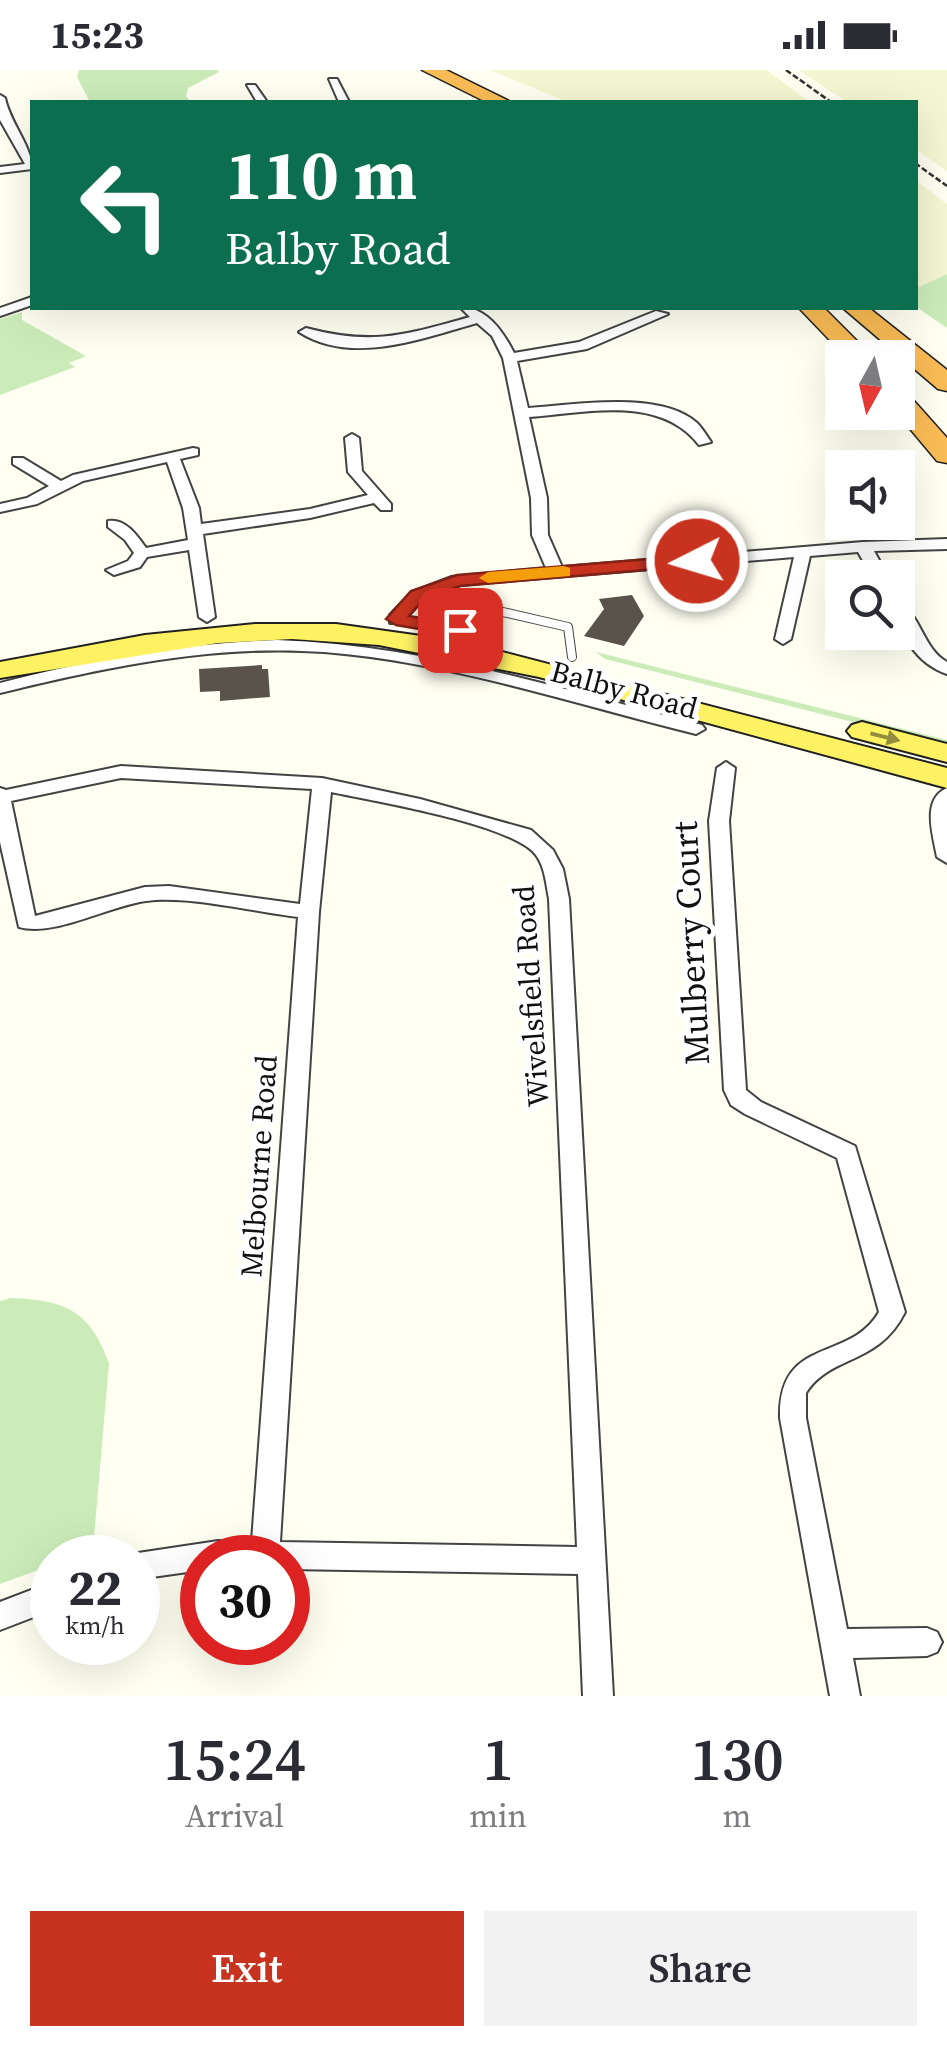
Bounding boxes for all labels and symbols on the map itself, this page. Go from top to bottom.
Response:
north arrow [825,340,915,430]
position arrow [645,509,749,613]
pin [418,588,503,673]
street label: Balby Road [546,650,702,729]
one-way arrow [870,730,901,745]
street label: Mulberry Court [661,819,721,1066]
street label: Wivelsfield Road [502,884,559,1108]
street label: Melbourne Road [230,1054,287,1278]
speed limit sign: 30 [180,1535,310,1665]

